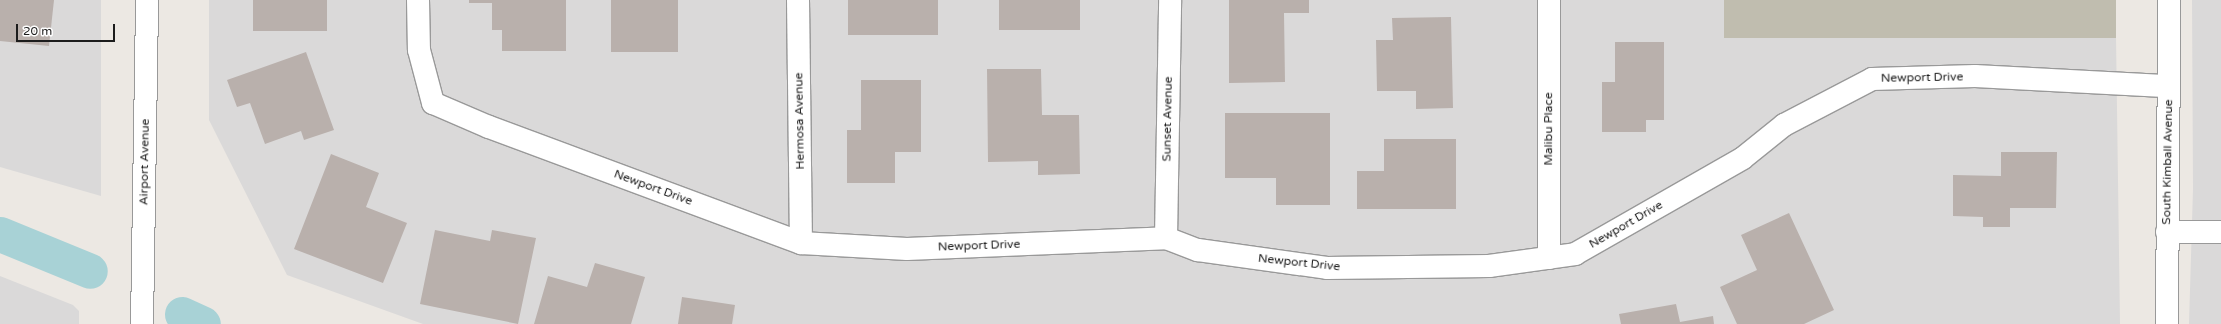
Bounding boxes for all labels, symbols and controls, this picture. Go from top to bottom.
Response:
scale bar [18,16,117,42]
text: 20 m [23,24,52,38]
street label: Newport Drive [1881,70,1963,86]
street label: Hermosa Avenue [792,72,808,170]
street label: Sunset Avenue [1160,76,1176,162]
street label: Malibu Place [1542,92,1556,166]
street label: South Kimball Avenue [2160,99,2176,225]
street label: Airport Avenue [137,119,153,205]
street label: Newport Drive [612,167,694,209]
street label: Newport Drive [1587,198,1665,252]
street label: Newport Drive [938,237,1020,255]
street label: Newport Drive [1257,252,1341,274]

